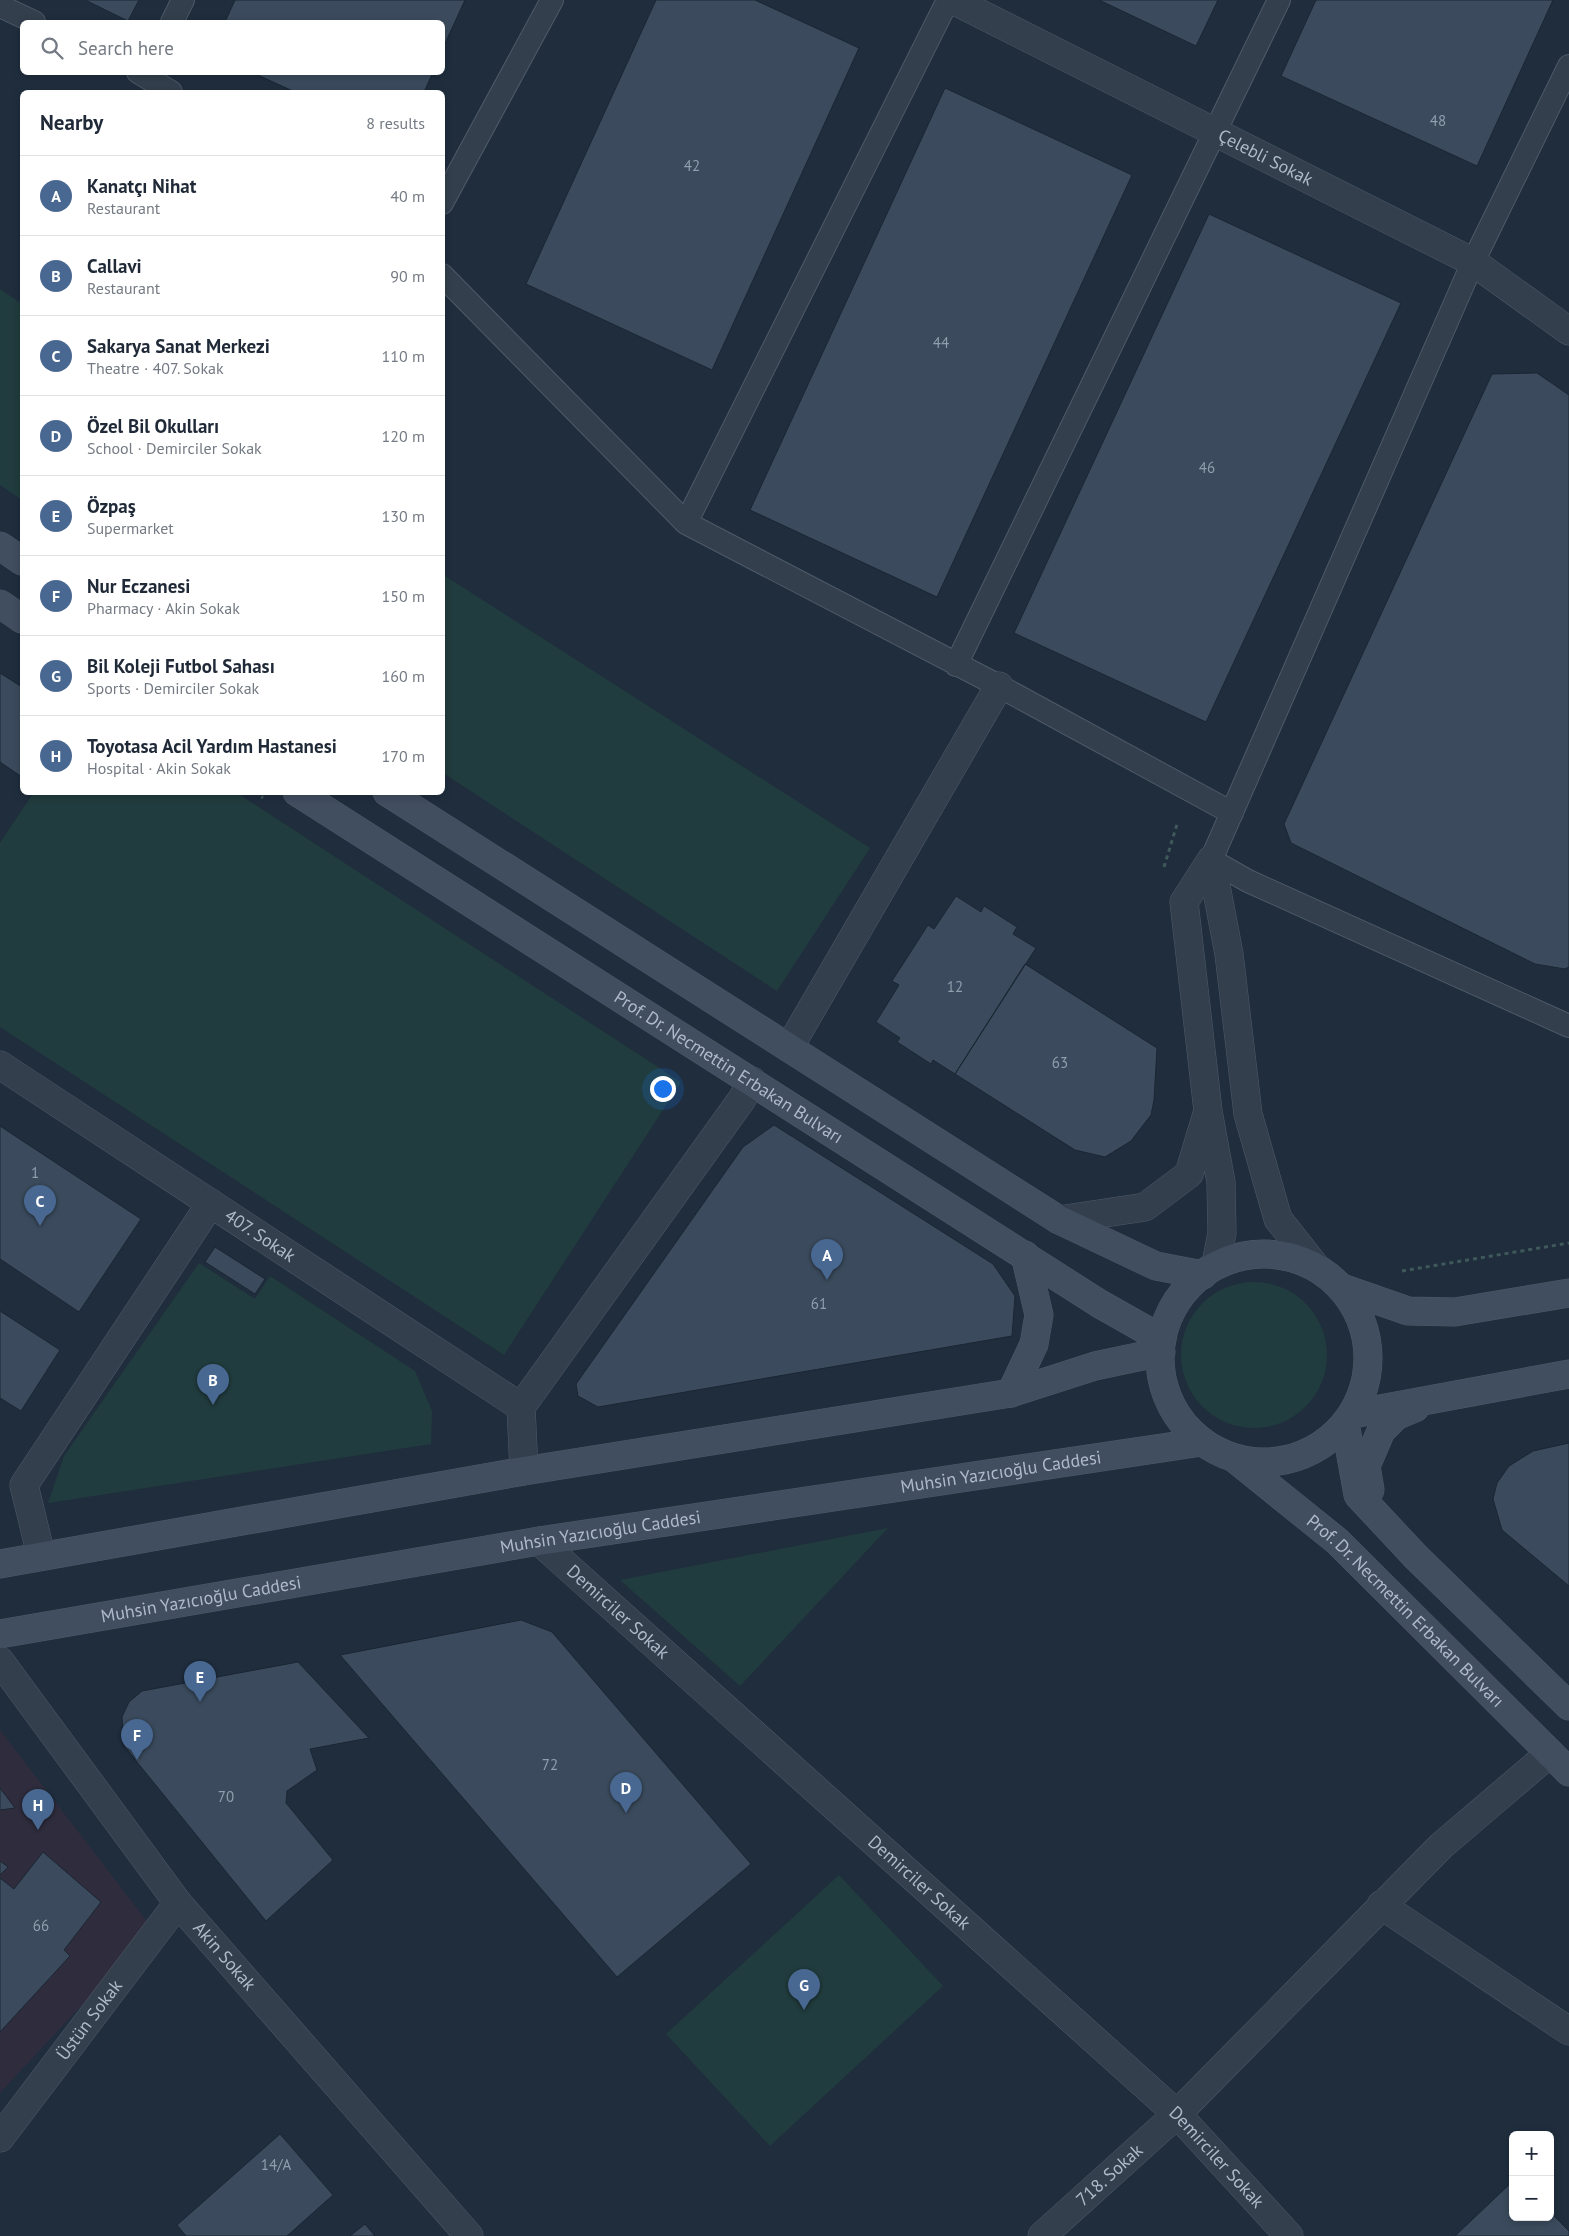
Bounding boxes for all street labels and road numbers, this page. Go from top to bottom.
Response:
street label: Çelebli Sokak [1215,124,1317,191]
street label: Prof. Dr. Necmettin Erbakan Bulvarı [610,985,848,1148]
street label: 407. Sokak [220,1204,300,1267]
street label: Muhsin Yazıcıoğlu Caddesi [899,1445,1103,1498]
street label: Muhsin Yazıcıoğlu Caddesi [498,1505,702,1559]
street label: Prof. Dr. Necmettin Erbakan Bulvarı [1302,1509,1509,1712]
street label: Demirciler Sokak [562,1559,675,1664]
street label: Muhsin Yazıcıoğlu Caddesi [99,1570,303,1627]
street label: Demirciler Sokak [863,1830,976,1934]
street label: Akin Sokak [189,1917,261,1995]
street label: Üstün Sokak [51,1975,127,2065]
street label: Demirciler Sokak [1165,2101,1270,2213]
street label: 718. Sokak [1071,2138,1148,2211]

